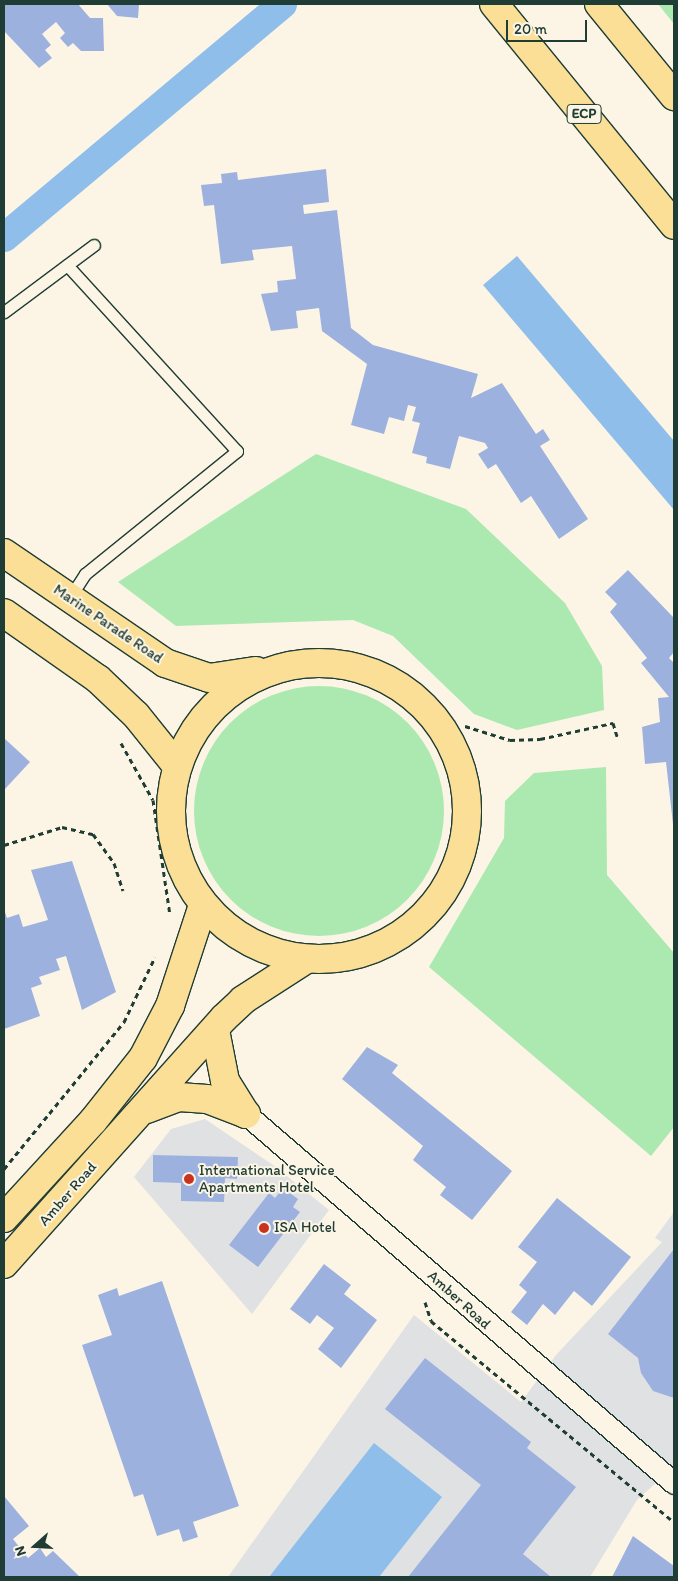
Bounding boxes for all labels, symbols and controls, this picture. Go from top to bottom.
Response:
scale bar [508,10,589,42]
text: 20 m [514,20,547,38]
road number: ECP [566,102,602,126]
street label: Marine Parade Road [50,581,166,667]
street label: Amber Road [35,1158,101,1230]
place label: International Service Apartments Hotel [199,1161,335,1196]
marker: International Service Apartments Hotel [183,1173,195,1185]
place label: ISA Hotel [274,1219,336,1237]
marker: ISA Hotel [258,1222,270,1234]
street label: Amber Road [424,1267,494,1333]
north arrow [10,1521,60,1571]
text: N [11,1544,30,1558]

